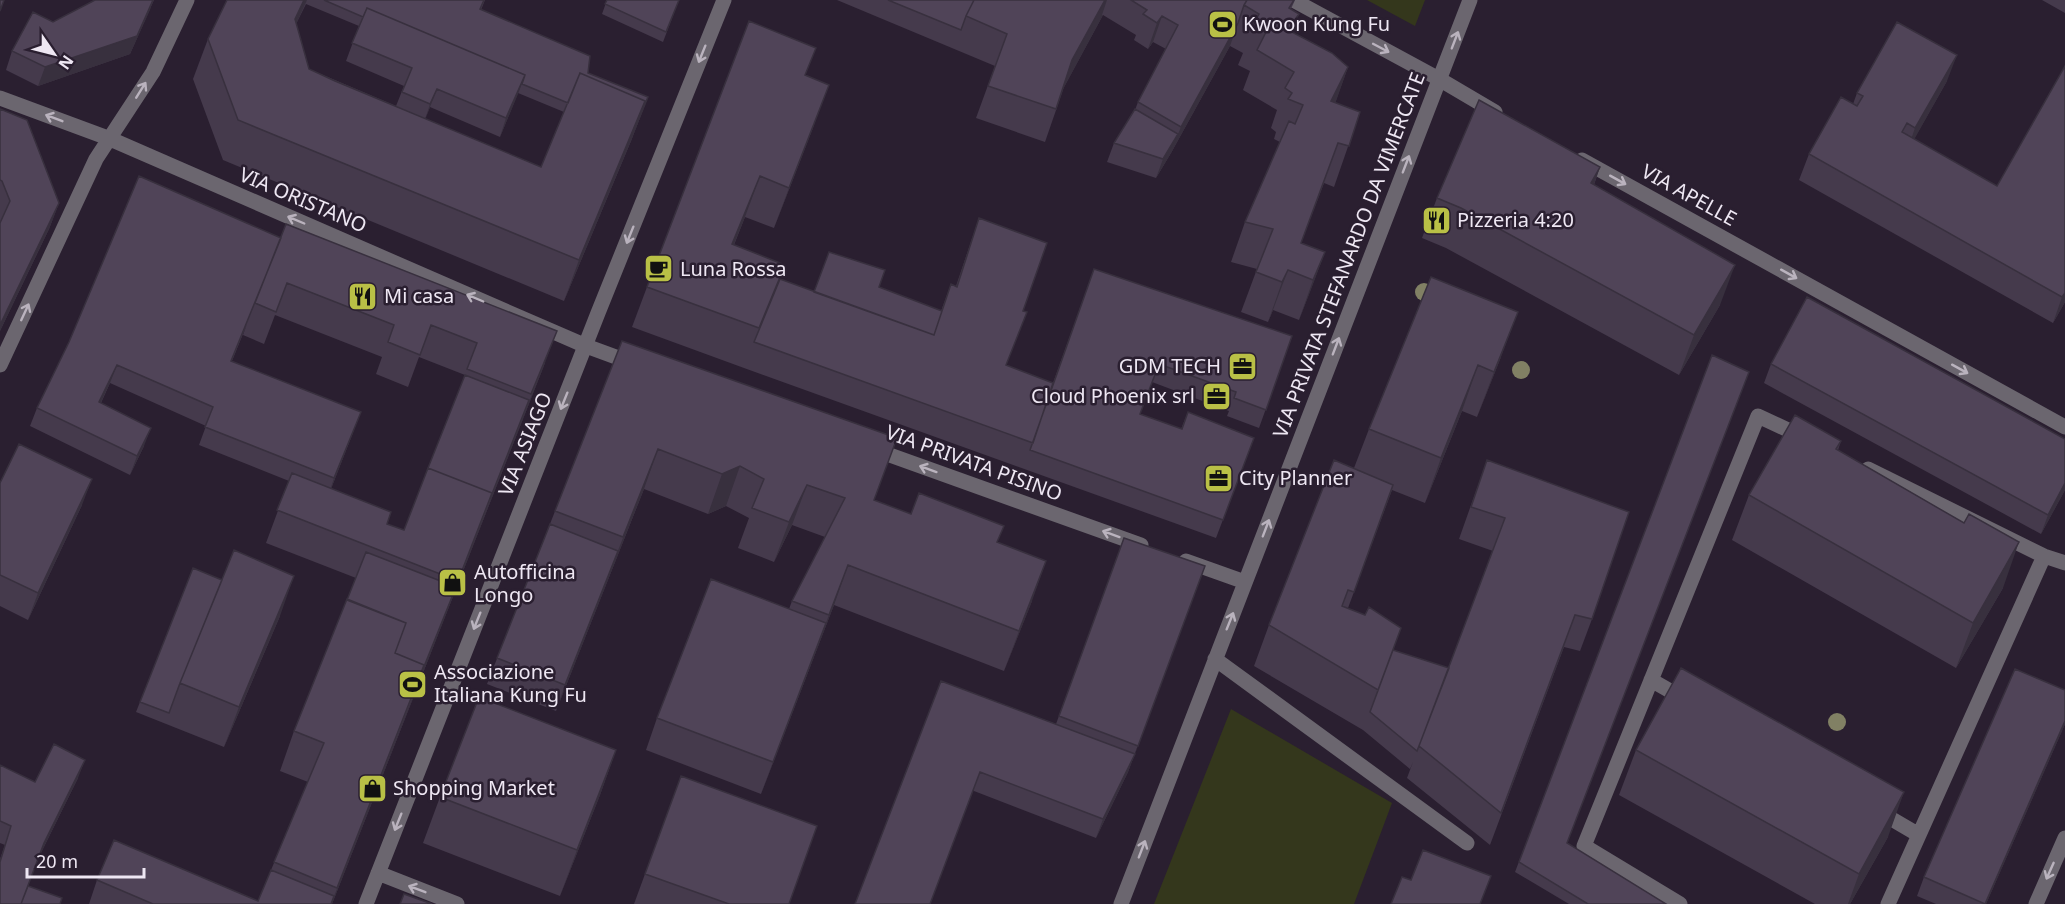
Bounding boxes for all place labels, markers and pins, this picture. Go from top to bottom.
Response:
sports icon: Kwoon Kung Fu [1206,8,1238,40]
place label: Kwoon Kung Fu [1243,10,1390,37]
restaurant icon: Pizzeria 4:20 [1420,204,1452,236]
place label: Pizzeria 4:20 [1457,206,1574,233]
cafe icon: Luna Rossa [643,253,675,285]
place label: Luna Rossa [680,255,787,282]
restaurant icon: Mi casa [347,280,379,312]
place label: Mi casa [384,282,454,309]
office icon: GDM TECH [1226,350,1258,382]
place label: GDM TECH [1119,352,1221,379]
office icon: Cloud Phoenix srl [1200,380,1232,412]
place label: Cloud Phoenix srl [1031,382,1195,409]
office icon: City Planner [1202,462,1234,494]
place label: City Planner [1239,464,1352,491]
place label: Autofficina Longo [474,558,576,608]
shop icon: Autofficina Longo [437,567,469,599]
place label: Associazione Italiana Kung Fu [434,658,587,708]
sports icon: Associazione Italiana Kung Fu [397,668,429,700]
shop icon: Shopping Market [356,772,388,804]
place label: Shopping Market [393,774,555,801]

